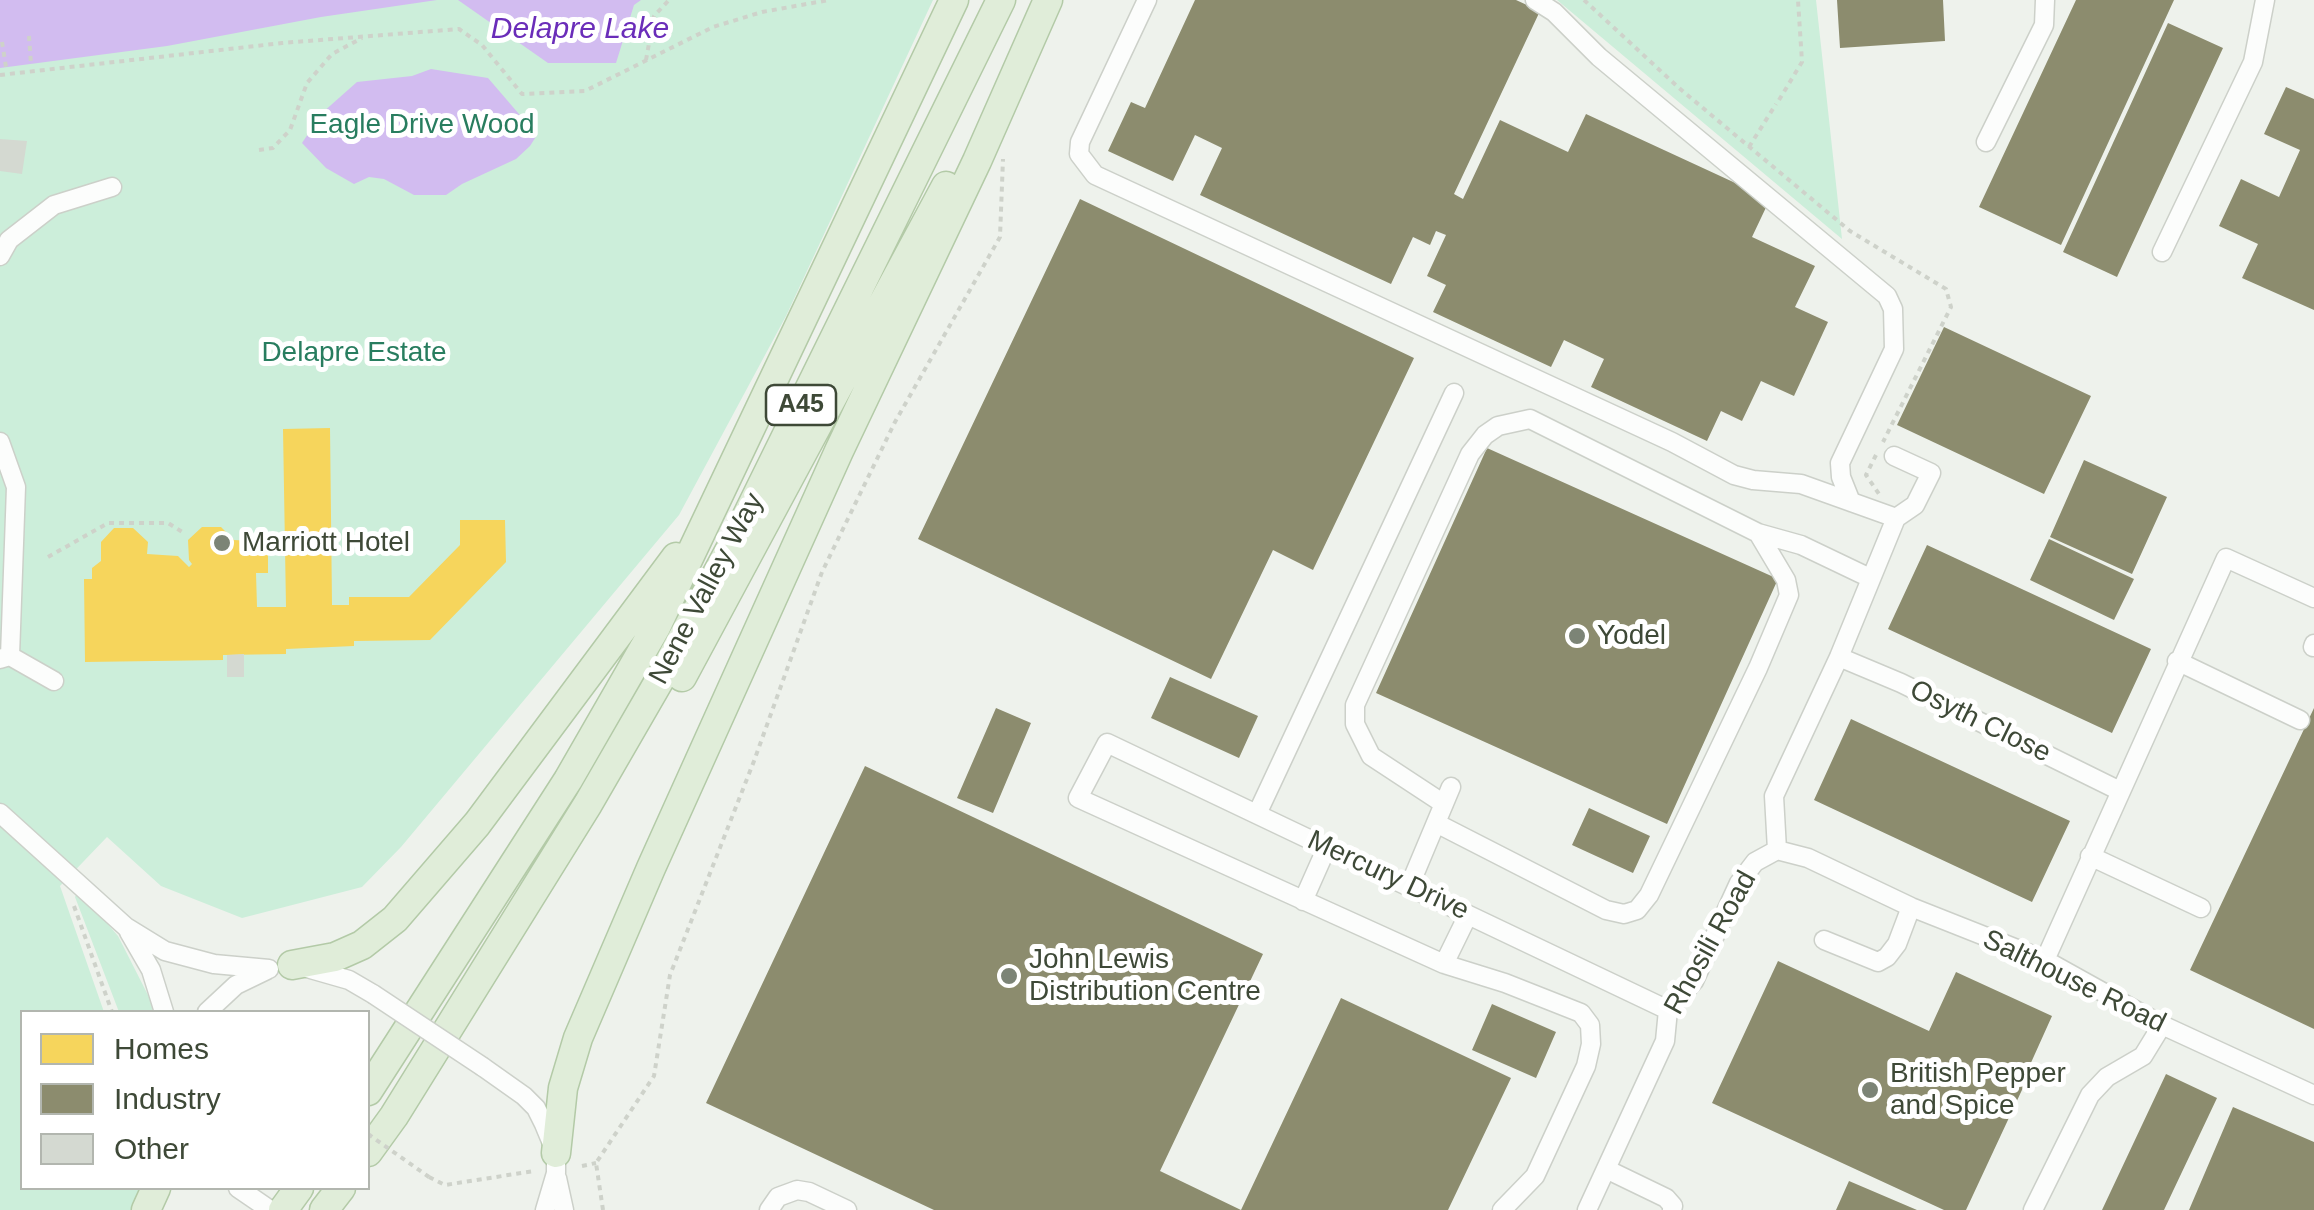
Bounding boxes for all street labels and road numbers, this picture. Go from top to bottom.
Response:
road number: A45 [766,385,836,425]
street label: Nene Valley Way [642,488,772,690]
street label: Osyth Close [1904,673,2056,771]
street label: Mercury Drive [1302,824,1474,928]
street label: Rhosili Road [1658,865,1764,1021]
street label: Salthouse Road [1977,923,2171,1041]

